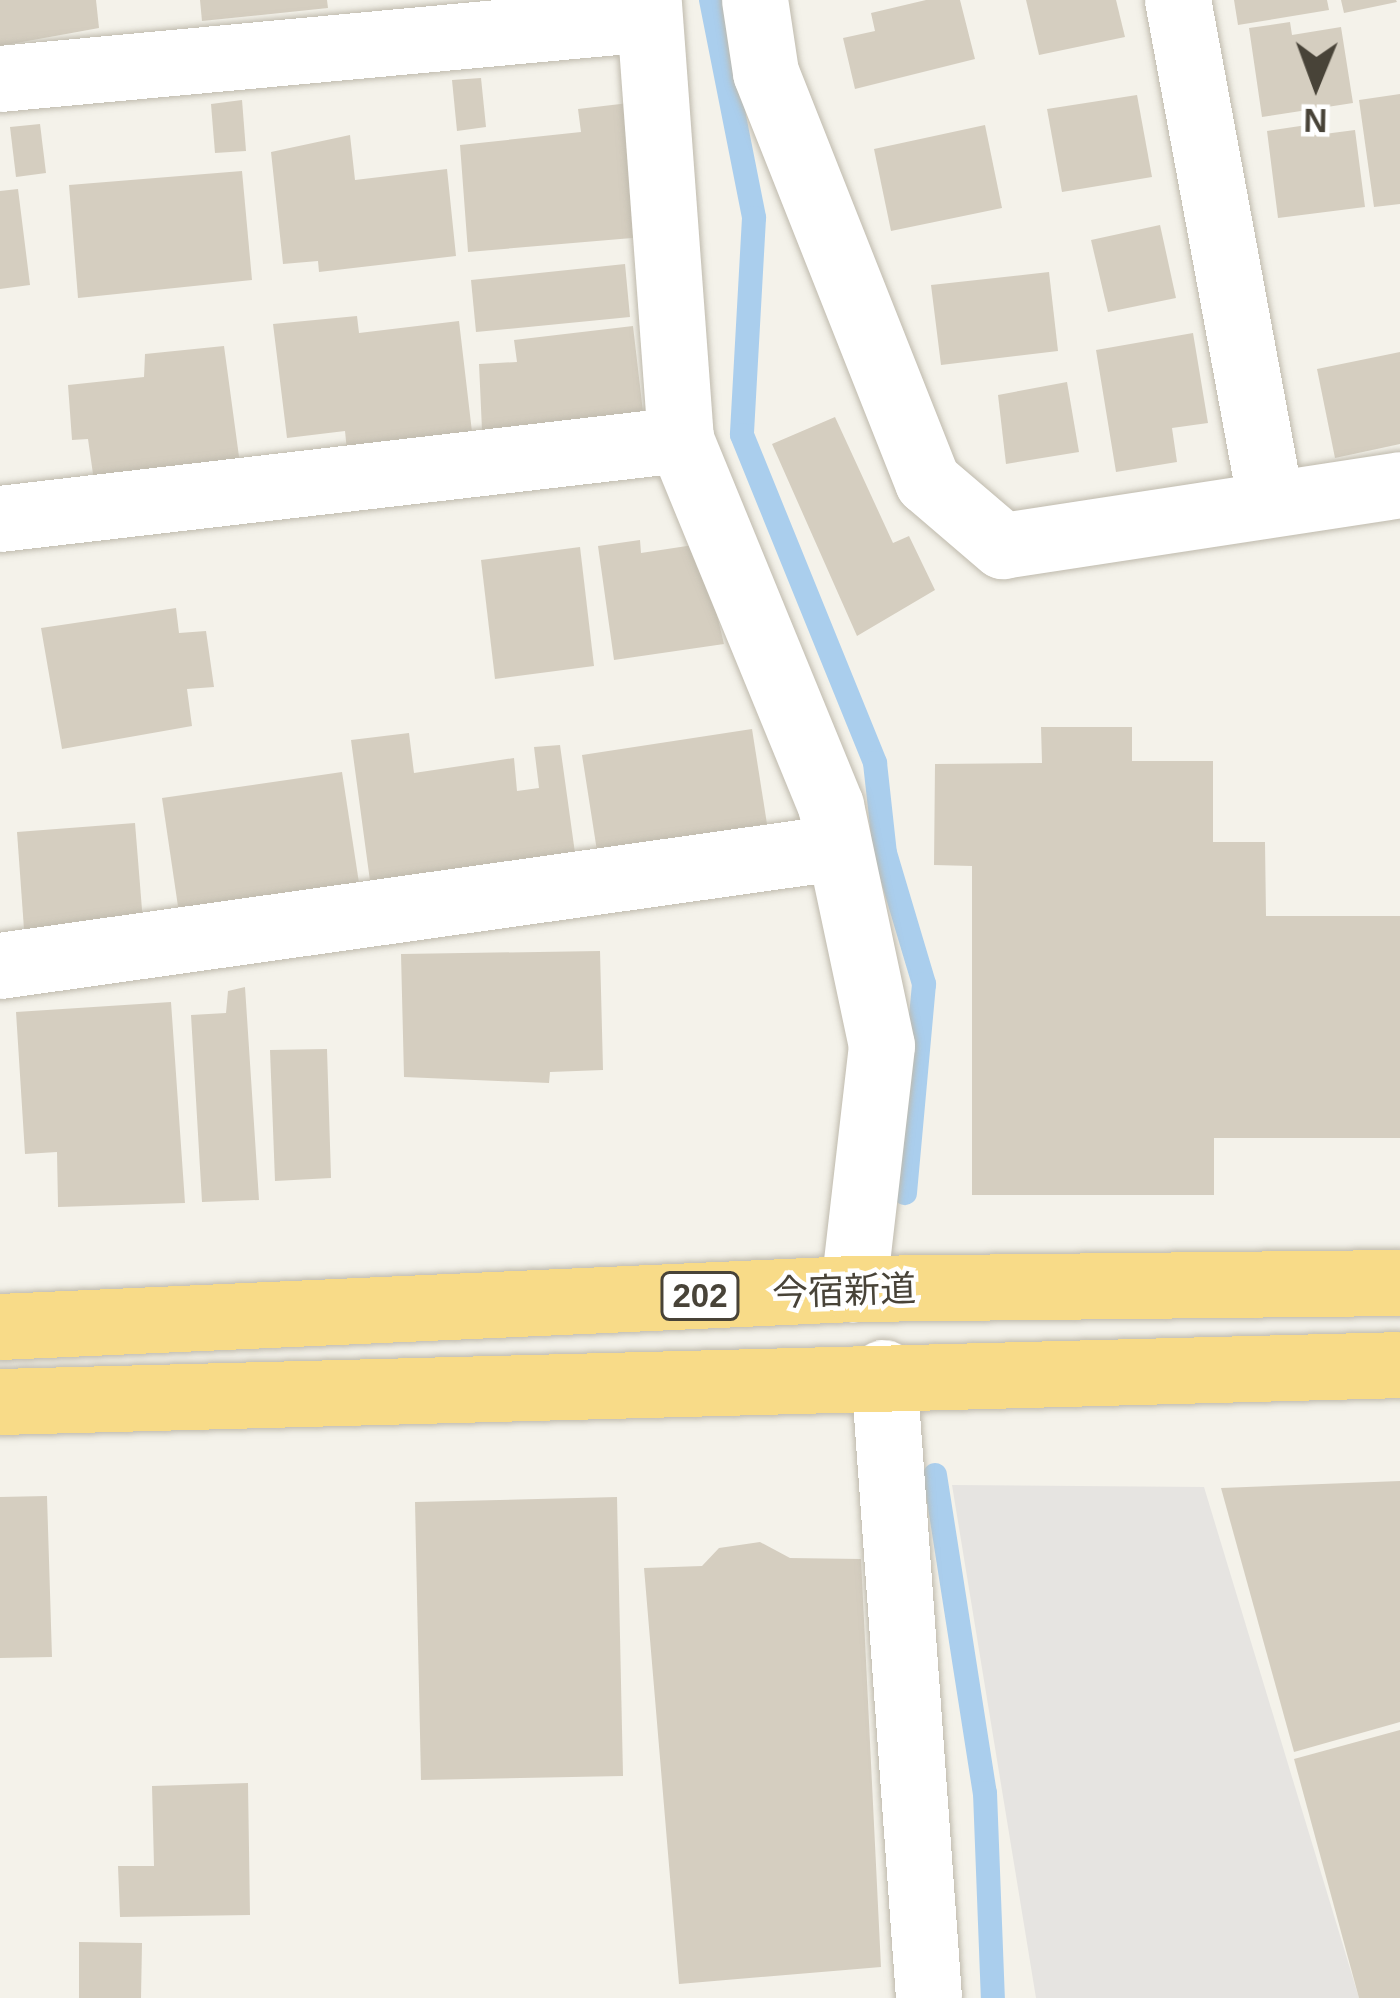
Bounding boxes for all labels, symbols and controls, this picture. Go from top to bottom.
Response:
north arrow [1256,24,1376,144]
text: N [1303,102,1328,139]
street label: 今宿新道 [771,1267,917,1315]
road number: 202 [658,1269,742,1323]

